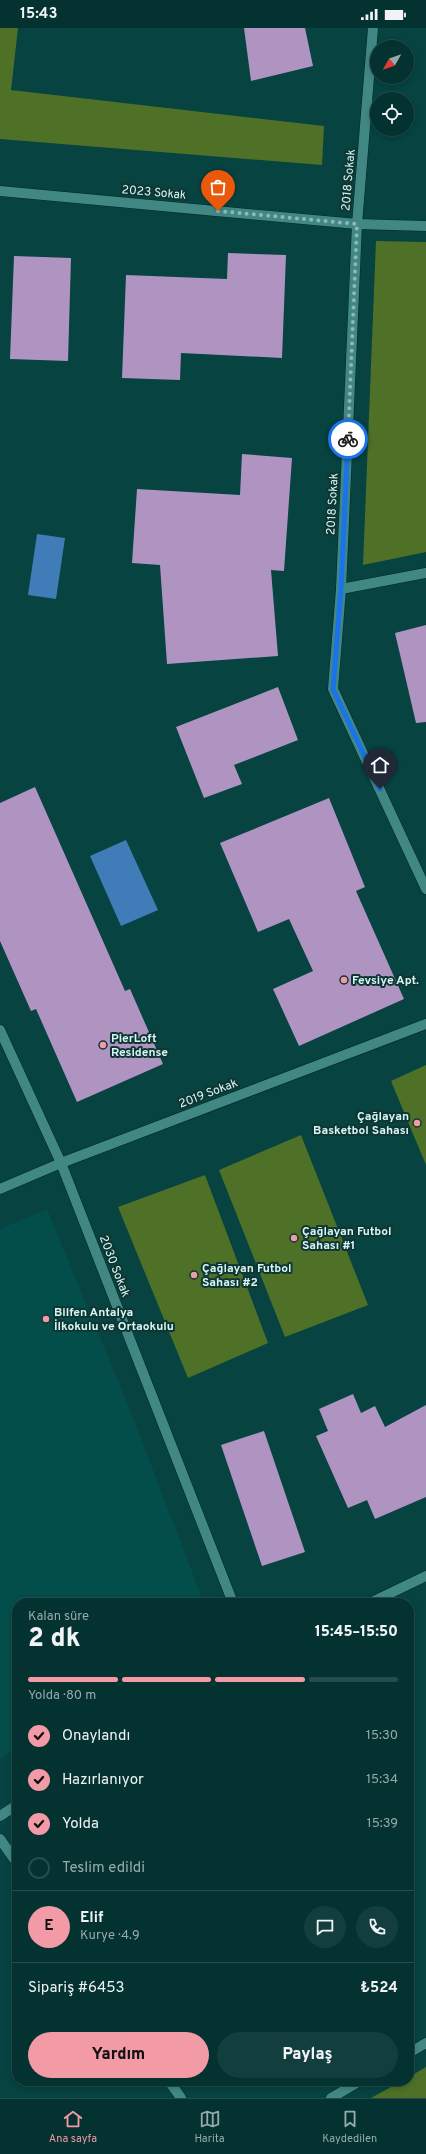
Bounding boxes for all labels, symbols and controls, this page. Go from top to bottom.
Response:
text: 15:43 [20,5,57,24]
north arrow [370,40,414,84]
map controls [370,40,414,136]
button: locate [370,92,414,136]
street label: 2018 Sokak [338,148,360,212]
pin [201,170,235,211]
icon: bag [207,176,229,198]
street label: 2023 Sokak [121,182,187,204]
courier [328,419,368,459]
icon: bike [337,428,359,450]
street label: 2018 Sokak [323,473,343,535]
pin [363,748,397,789]
icon: home [369,754,391,776]
place label: Fevsiye Apt. [352,973,419,989]
marker: Fevsiye Apt. [339,975,349,985]
place label: PierLoft Residense [111,1031,168,1061]
marker: PierLoft Residense [98,1040,108,1050]
street label: 2019 Sokak [177,1075,240,1113]
place label: Çağlayan Basketbol Sahası [313,1109,409,1139]
marker: Çağlayan Basketbol Sahası [412,1118,422,1128]
place label: Çağlayan Futbol Sahası #1 [302,1224,392,1254]
street label: 2030 Sokak [95,1233,133,1300]
marker: Çağlayan Futbol Sahası #1 [289,1233,299,1243]
place label: Çağlayan Futbol Sahası #2 [202,1261,292,1291]
marker: Çağlayan Futbol Sahası #2 [189,1270,199,1280]
place label: Bilfen Antalya İlkokulu ve Ortaokulu [54,1305,174,1335]
marker: Bilfen Antalya İlkokulu ve Ortaokulu [41,1314,51,1324]
text: Kalan süre [28,1609,89,1625]
text: 2 dk [28,1623,80,1656]
text: 15:45–15:50 [315,1623,398,1642]
text: Yolda · 80 m [28,1688,96,1704]
icon: check [28,1725,50,1747]
text: Onaylandı [62,1727,130,1746]
text: 15:30 [366,1728,398,1744]
icon: check [28,1769,50,1791]
text: Hazırlanıyor [62,1771,144,1790]
text: 15:34 [366,1772,398,1788]
icon: check [28,1813,50,1835]
text: Yolda [62,1815,99,1834]
text: 15:39 [367,1816,398,1832]
text: Teslim edildi [62,1859,145,1878]
button: chat [304,1906,346,1948]
button: phone [356,1906,398,1948]
text: Elif [80,1909,103,1928]
text: E [44,1917,54,1936]
text: Kurye · 4.9 [80,1928,140,1944]
text: Sipariş #6453 [28,1979,125,1998]
text: ₺524 [360,1979,398,1998]
button: Yardım [28,2032,209,2078]
button: Paylaş [217,2032,398,2078]
tab: Ana sayfa [49,2108,97,2146]
tab: Harita [194,2108,225,2146]
tab: Kaydedilen [322,2108,377,2146]

